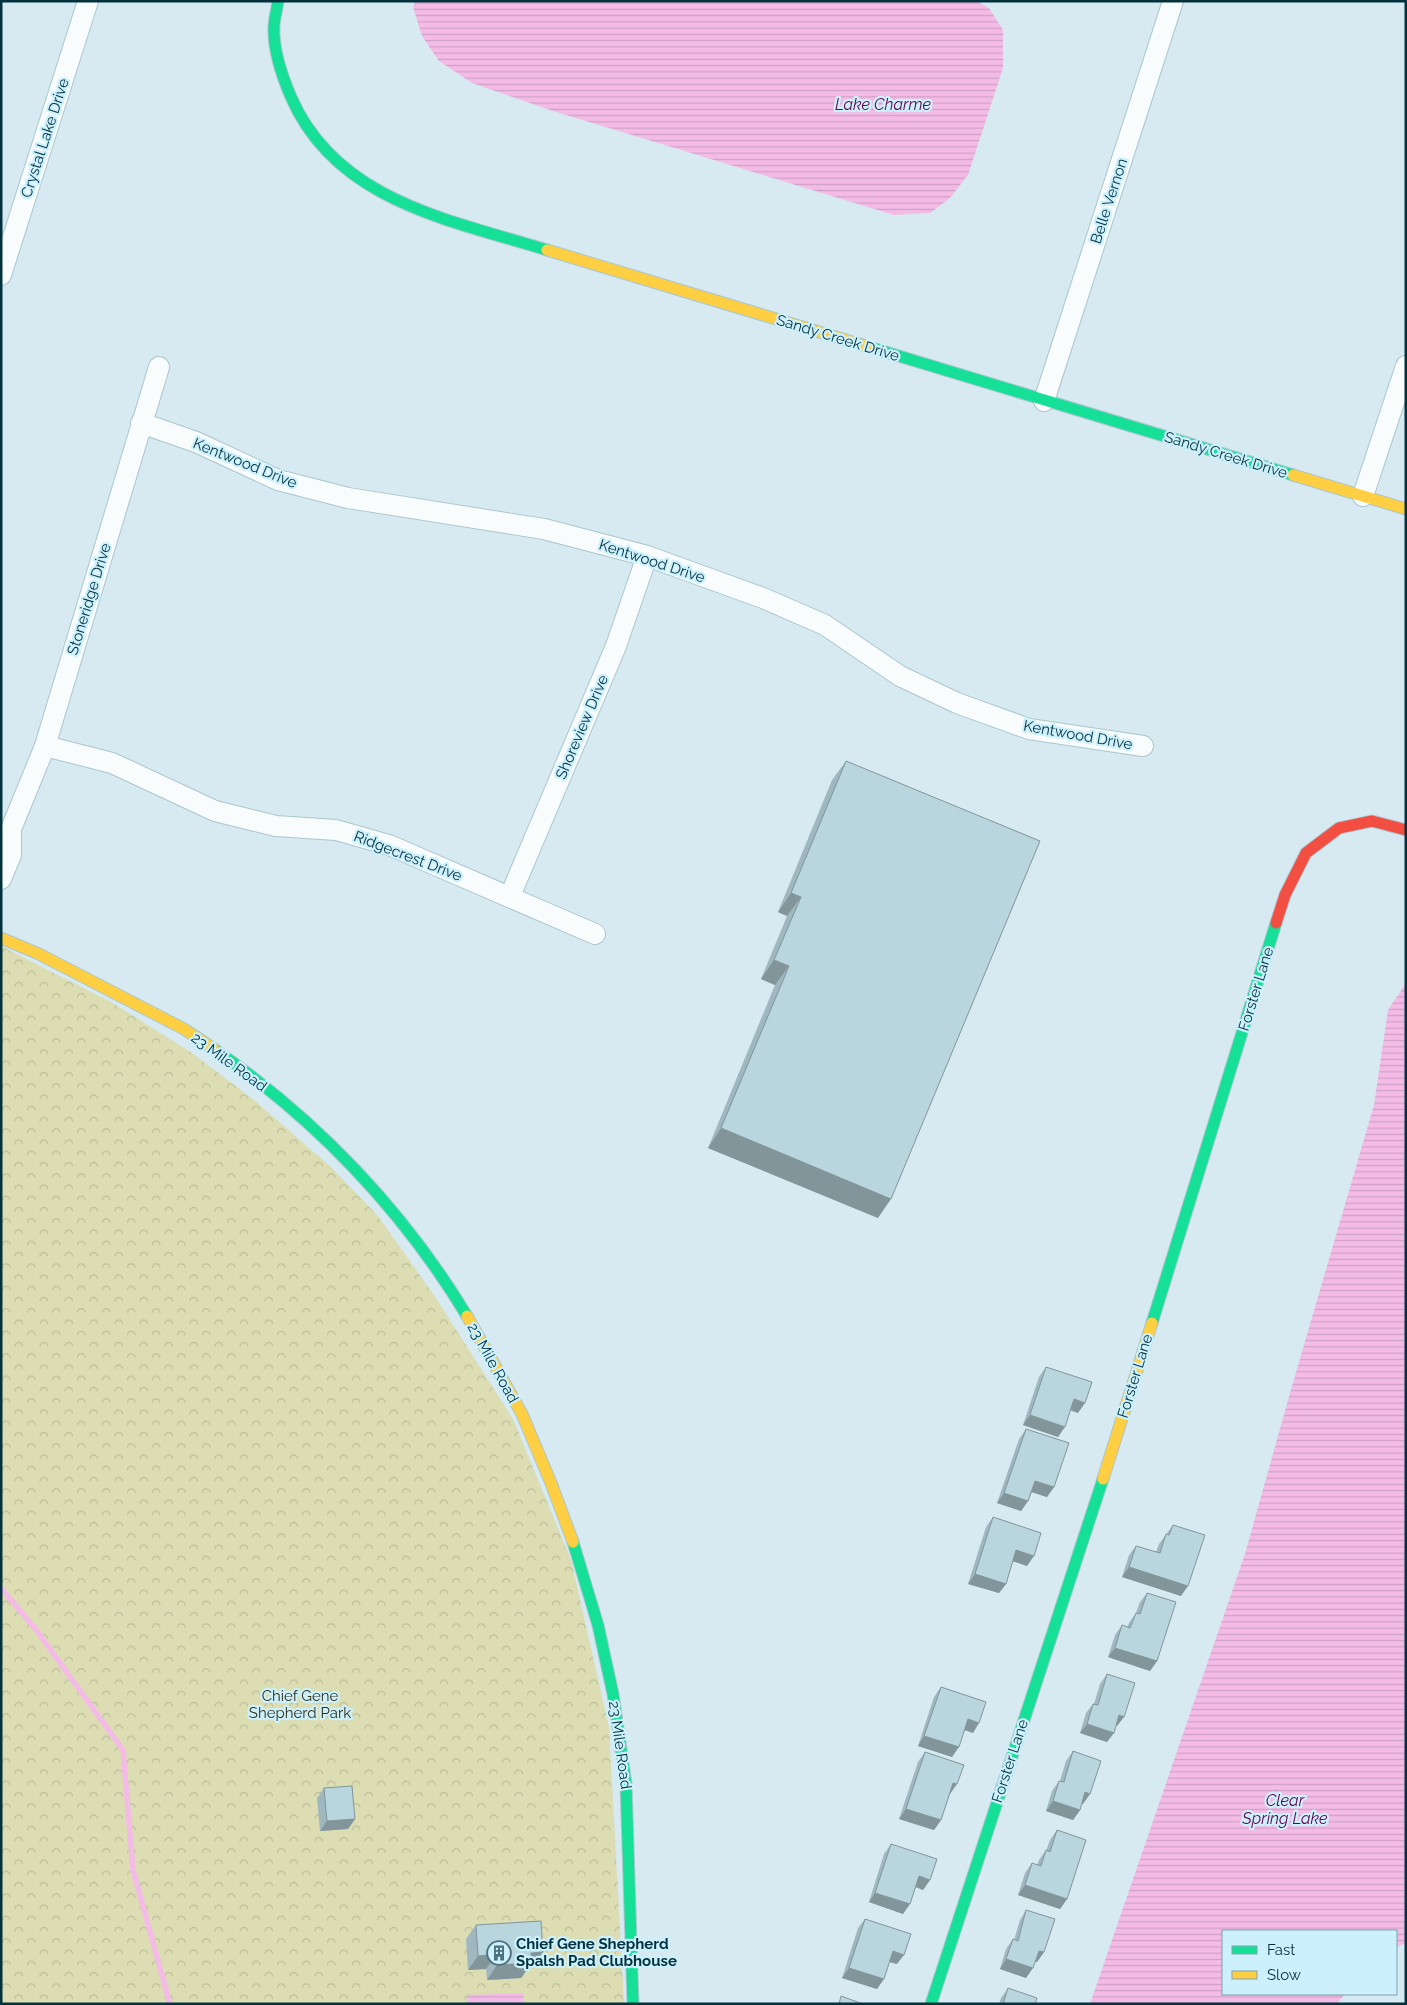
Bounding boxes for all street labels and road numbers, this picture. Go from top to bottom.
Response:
street label: Crystal Lake Drive [17,76,73,200]
street label: Belle Vernon [1087,156,1131,246]
street label: Sandy Creek Drive [774,311,902,365]
street label: Sandy Creek Drive [1162,428,1290,482]
street label: Kentwood Drive [190,434,300,492]
street label: Kentwood Drive [597,535,707,587]
street label: Stoneridge Drive [63,541,115,657]
street label: Shoreview Drive [552,672,612,782]
street label: Kentwood Drive [1022,717,1134,753]
street label: Ridgecrest Drive [351,827,465,885]
street label: Forster Lane [1235,945,1277,1033]
street label: 23 Mile Road [188,1029,270,1095]
street label: 23 Mile Road [464,1320,522,1406]
street label: Forster Lane [1114,1332,1156,1420]
street label: 23 Mile Road [605,1700,635,1790]
street label: Forster Lane [988,1717,1032,1805]

